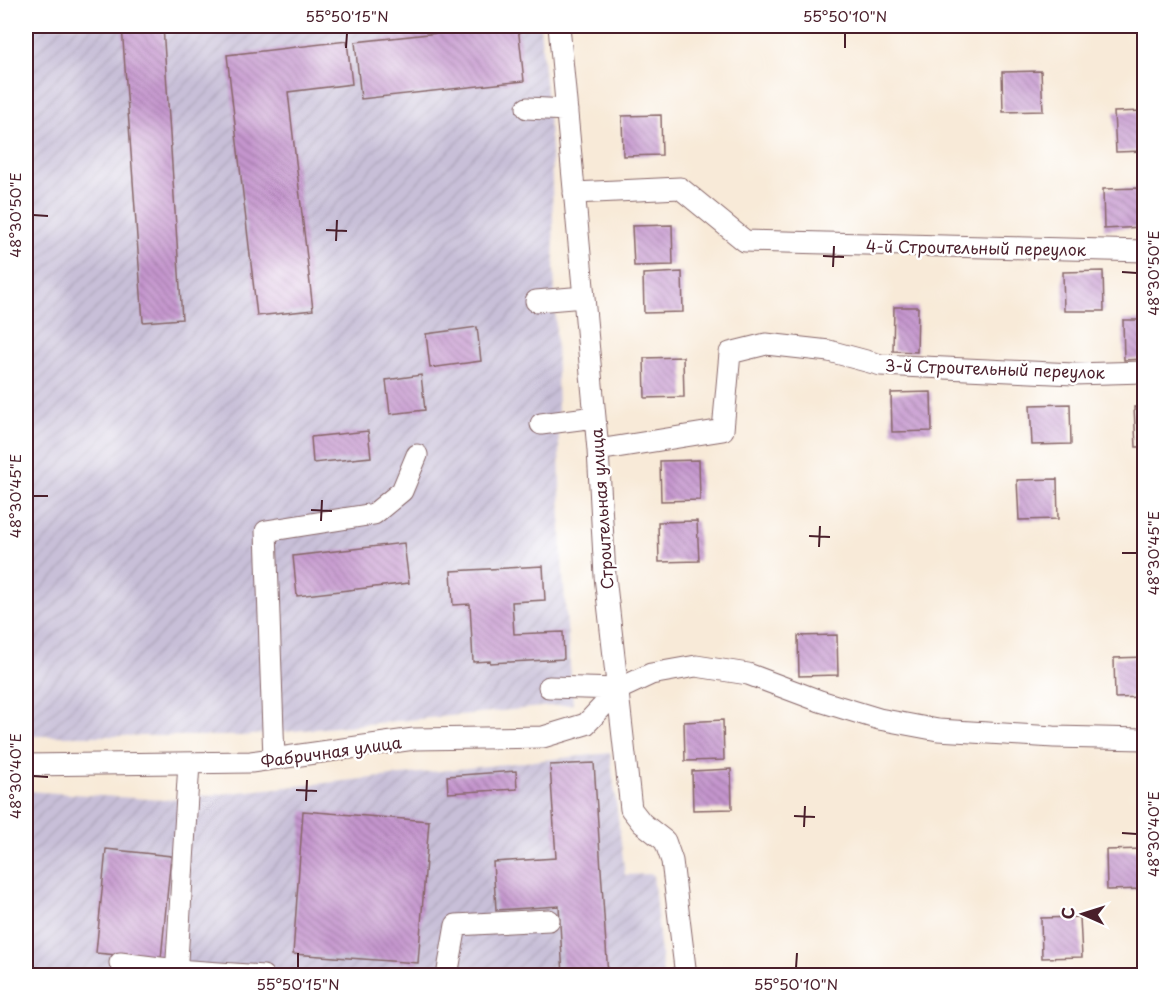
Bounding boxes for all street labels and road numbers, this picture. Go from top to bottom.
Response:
street label: 4-й Строительный переулок [866,233,1087,261]
street label: 3-й Строительный переулок [884,352,1106,384]
street label: Строительная улица [583,428,619,590]
street label: Фабричная улица [259,729,403,773]

